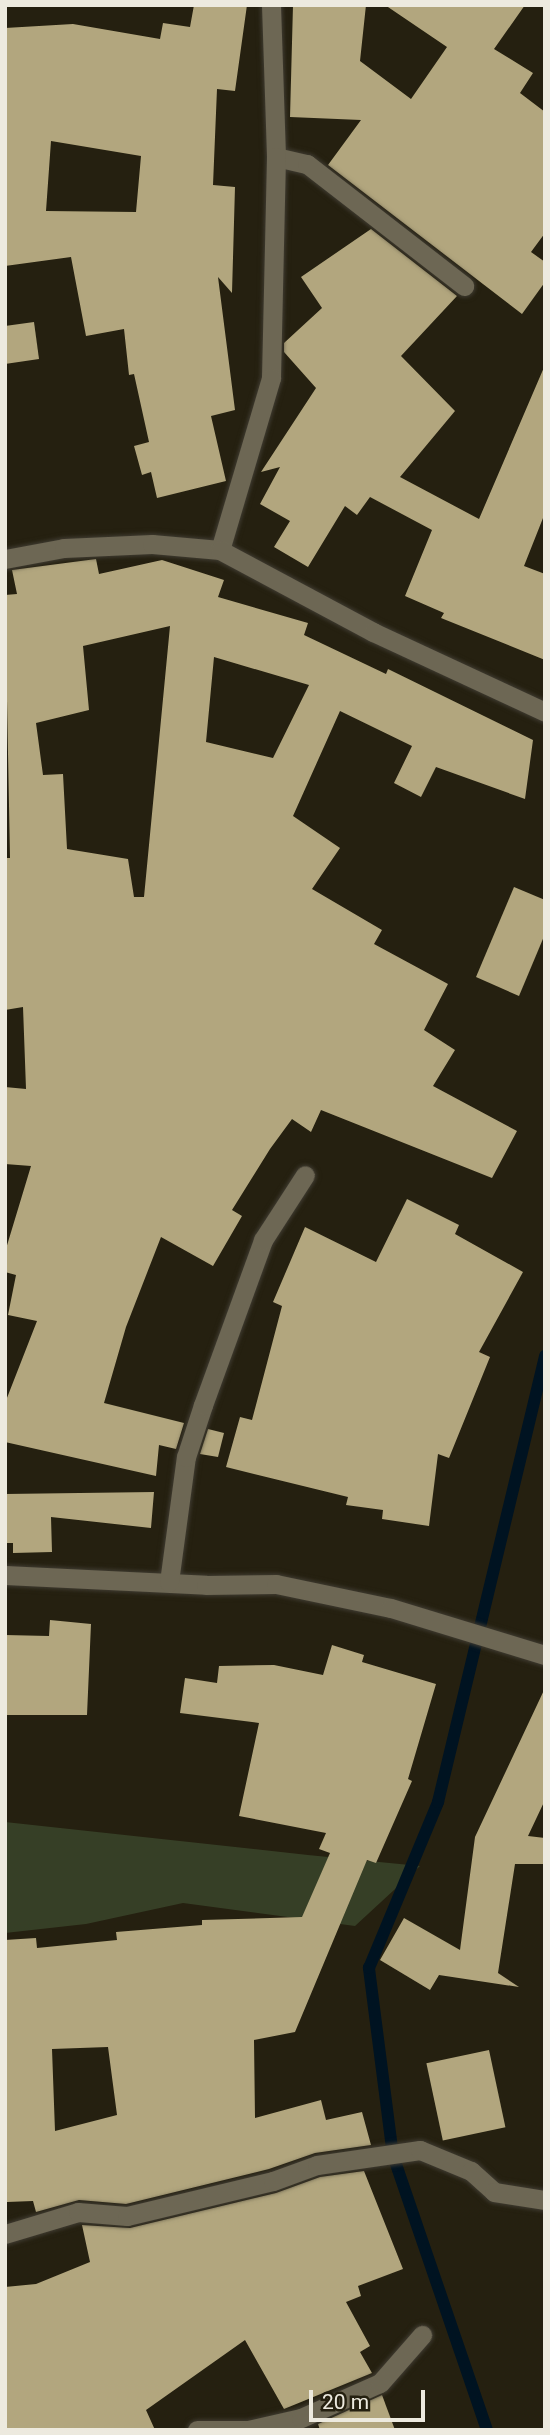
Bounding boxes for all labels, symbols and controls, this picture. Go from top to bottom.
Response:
scale bar [312,2376,428,2420]
text: 20 m [322,2390,369,2414]

